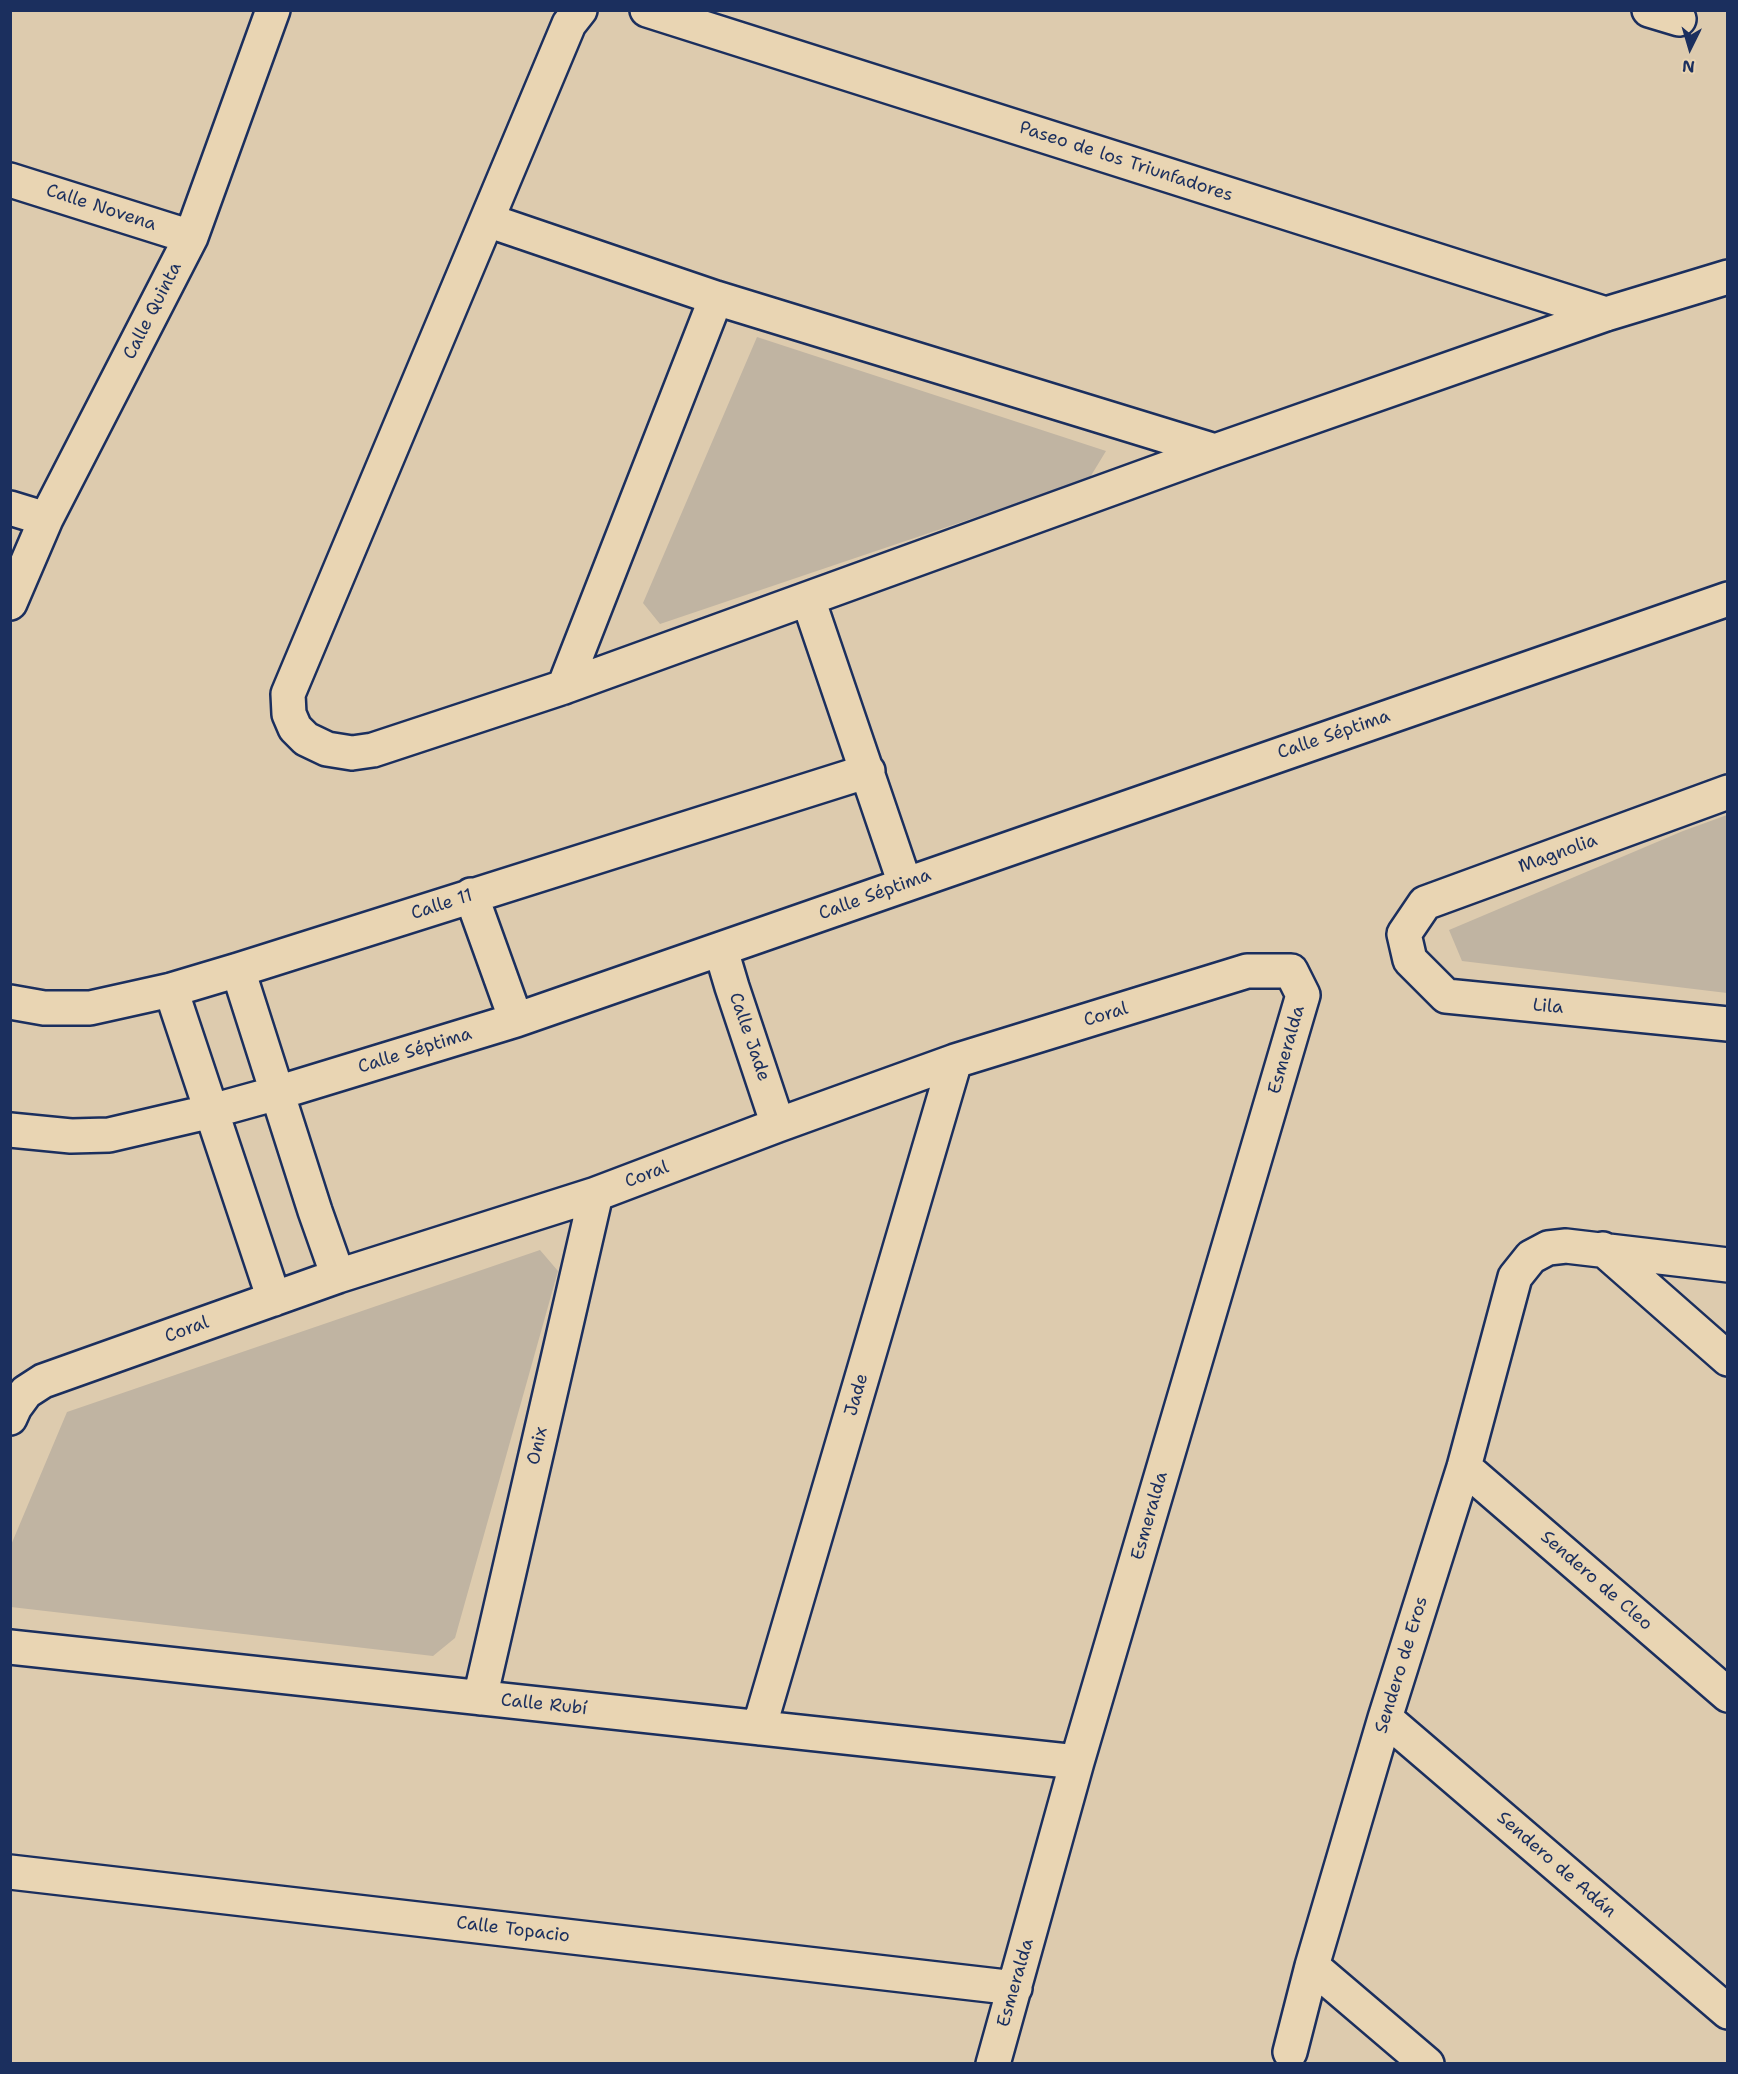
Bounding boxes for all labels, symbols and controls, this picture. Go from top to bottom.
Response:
north arrow [1660,18,1720,78]
text: N [1681,55,1696,77]
street label: Paseo de los Triunfadores [1016,117,1236,207]
street label: Calle Novena [43,180,159,236]
street label: Calle Quinta [119,259,187,363]
street label: Calle Séptima [1275,706,1393,764]
street label: Magnolia [1516,830,1600,878]
street label: Calle Séptima [816,865,934,925]
street label: Calle 11 [409,885,475,925]
street label: Calle Jade [724,990,774,1084]
street label: Lila [1532,995,1564,1019]
street label: Coral [1081,998,1131,1032]
street label: Esmeralda [1264,1003,1310,1097]
street label: Calle Séptima [356,1023,474,1079]
street label: Coral [622,1157,672,1193]
street label: Coral [162,1312,212,1348]
street label: Jade [841,1371,873,1419]
street label: Onix [523,1425,553,1467]
street label: Esmeralda [1127,1469,1173,1563]
street label: Sendero de Cleo [1536,1527,1656,1635]
street label: Sendero de Eros [1371,1594,1433,1736]
street label: Calle Rubí [500,1690,588,1720]
street label: Sendero de Adán [1492,1807,1620,1923]
street label: Calle Topacio [455,1912,571,1948]
street label: Esmeralda [993,1936,1039,2030]

